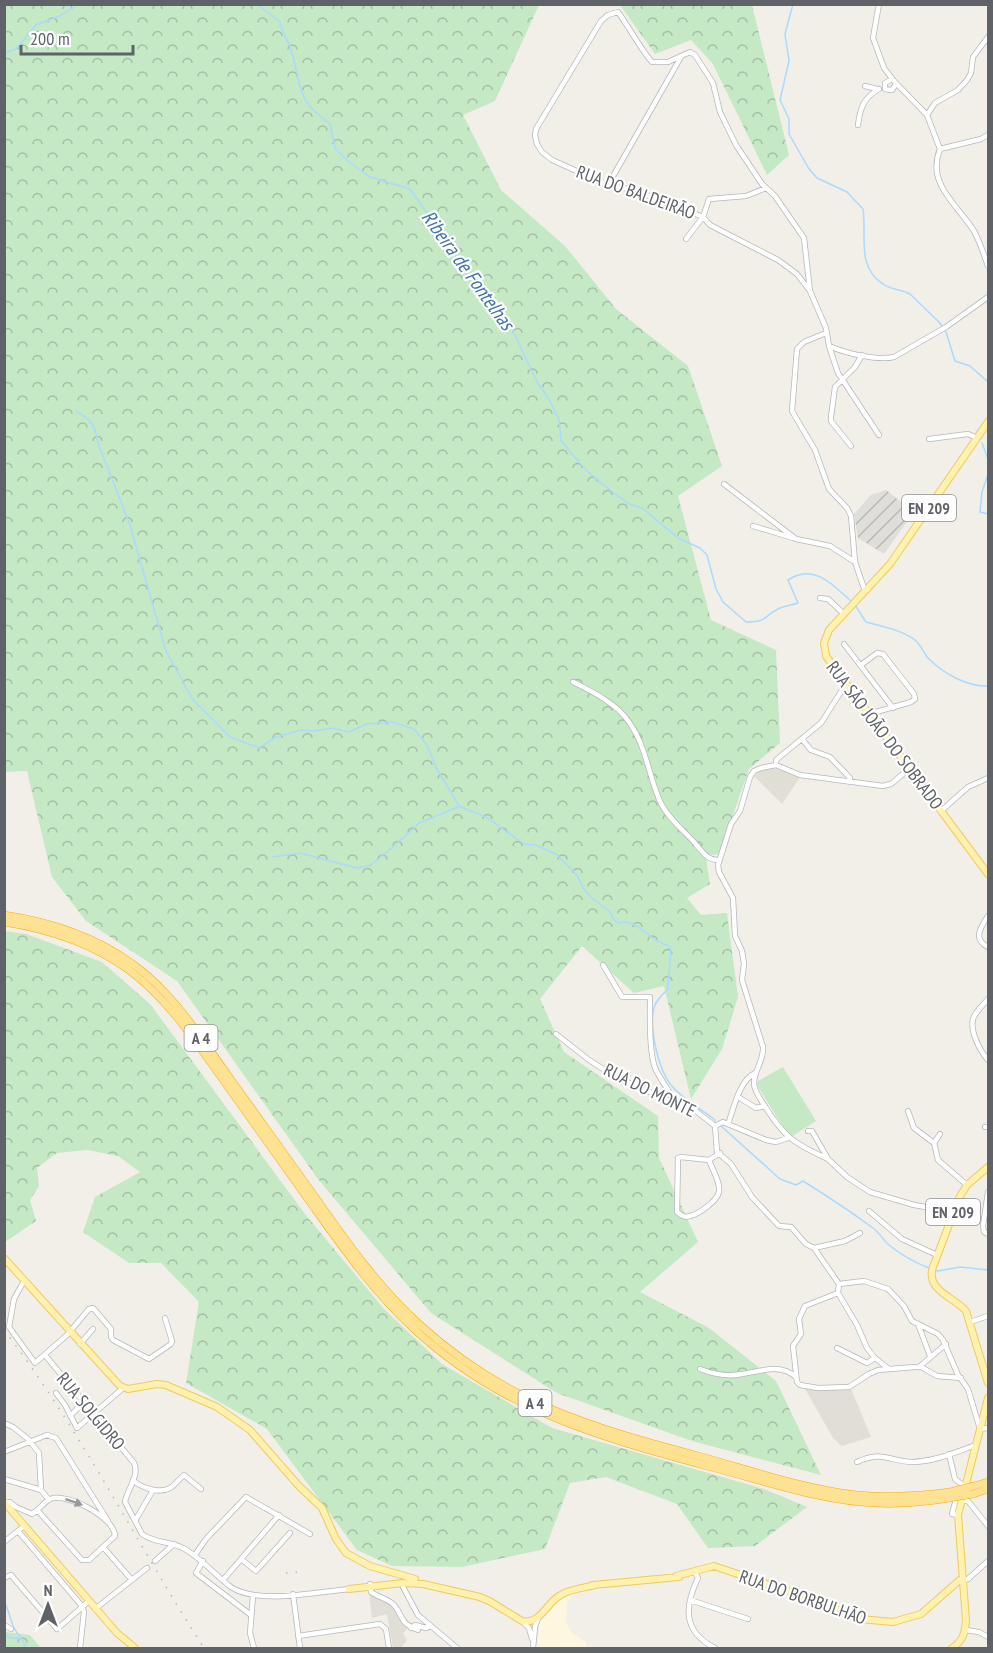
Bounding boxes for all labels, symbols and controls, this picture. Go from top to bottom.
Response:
scale bar [21,18,134,56]
text: 200 m [30,27,70,50]
street label: RUA DO BALDEIRÃO [573,160,699,224]
water label: Ribeira de Fontelhas [416,205,521,337]
road number: EN 209 [902,495,956,521]
street label: RUA SÃO JOÃO DO SOBRADO [822,656,948,814]
road number: A 4 [184,1025,218,1051]
street label: RUA DO MONTE [600,1058,700,1122]
road number: EN 209 [926,1199,980,1225]
street label: RUA SOLGIDRO [52,1367,130,1455]
road number: A 4 [518,1390,552,1416]
one-way arrow [66,1498,84,1507]
street label: RUA DO BORBULHÃO [736,1564,870,1630]
north arrow [18,1575,78,1635]
text: N [44,1580,52,1600]

